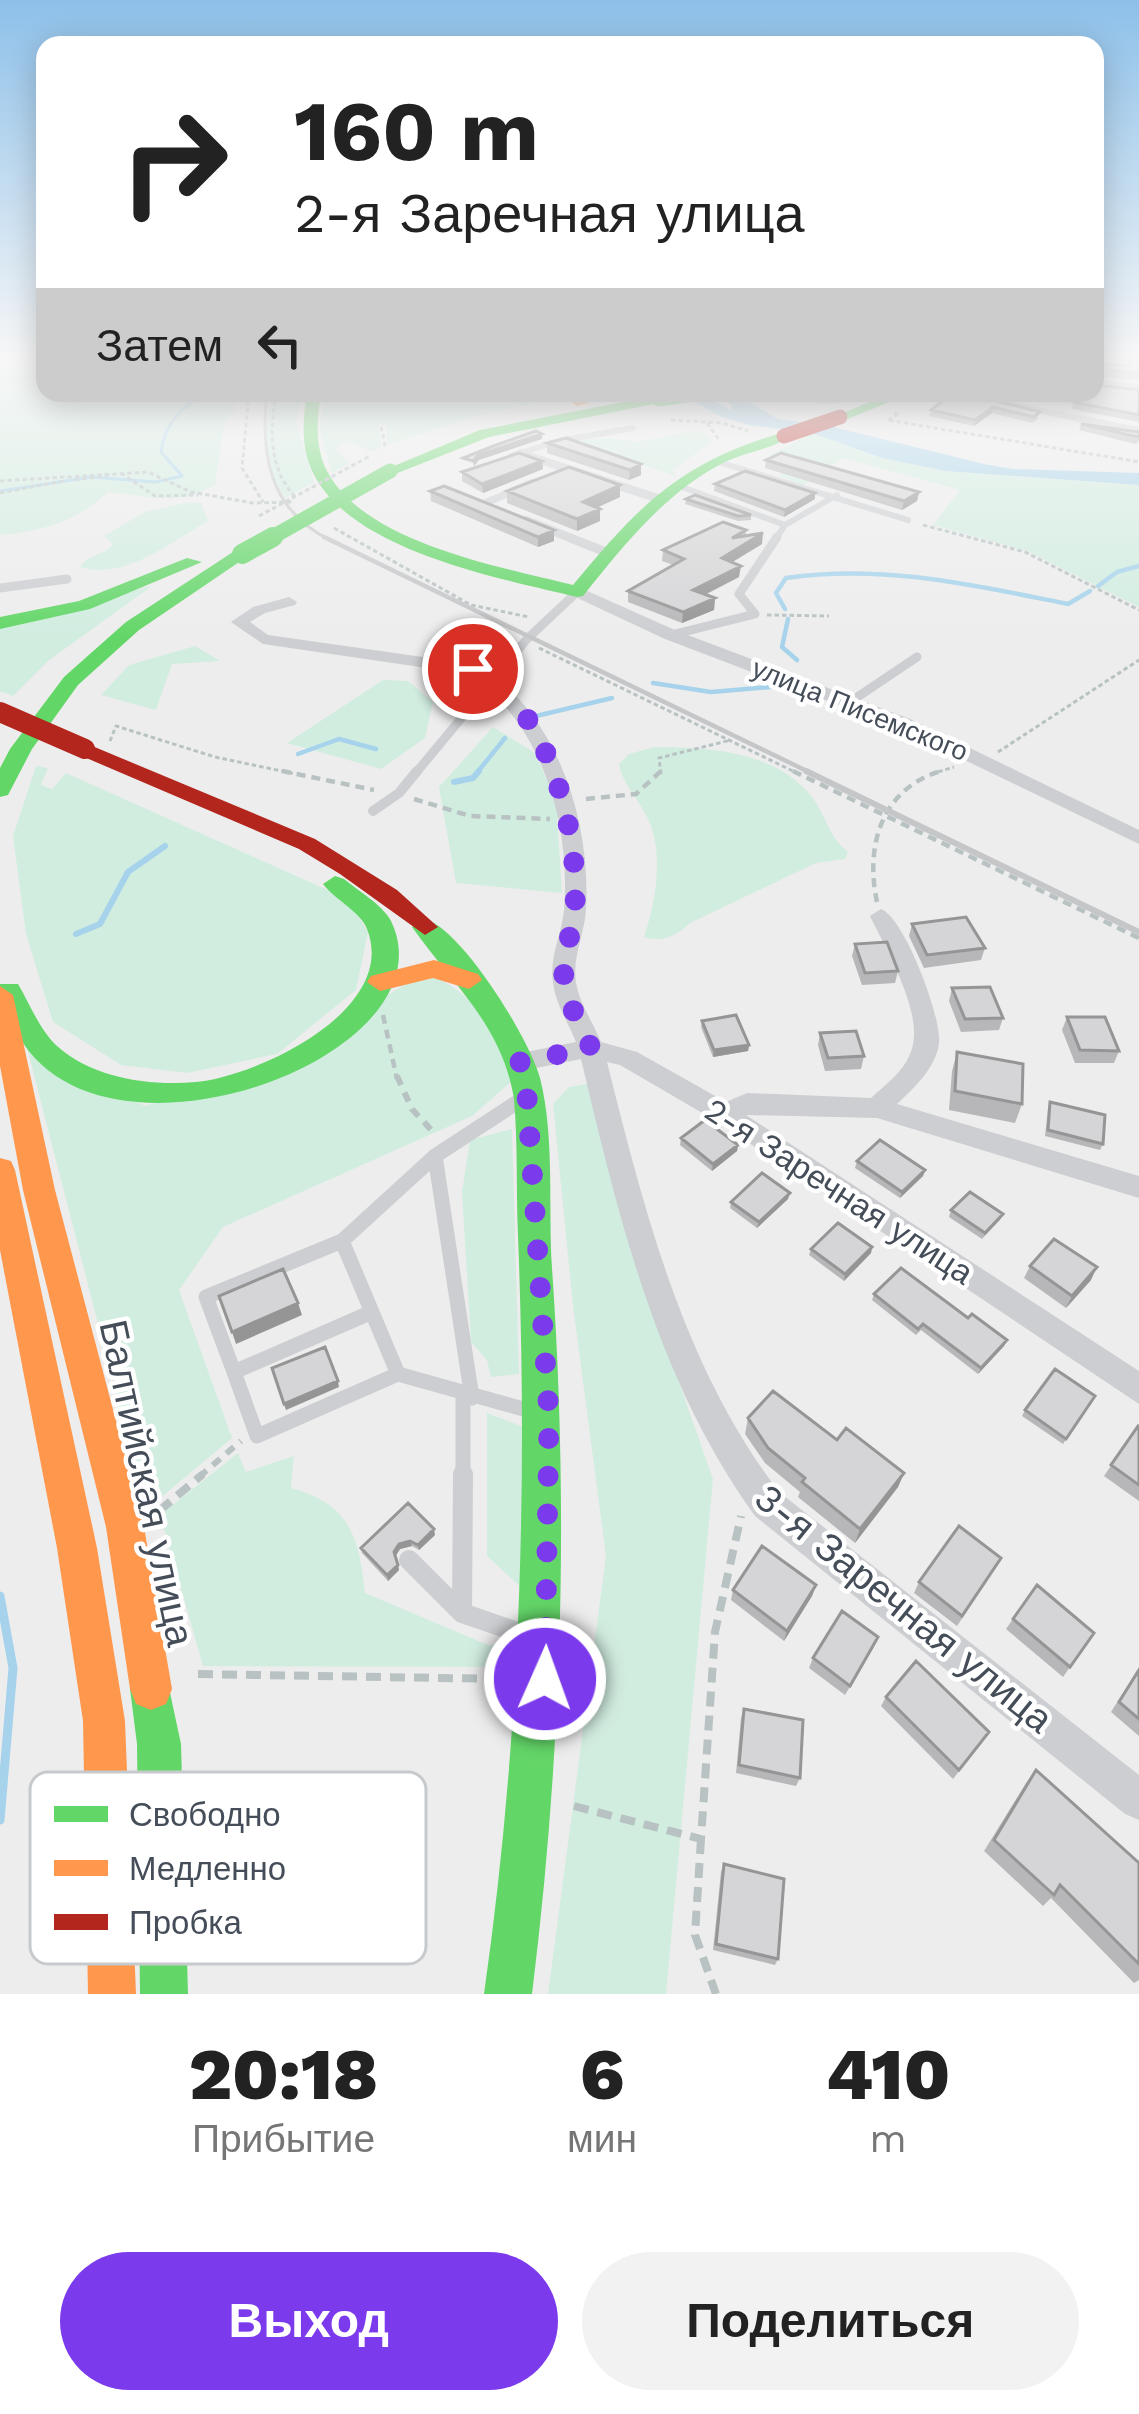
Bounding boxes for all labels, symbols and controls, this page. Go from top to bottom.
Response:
text: 160 m [294,82,539,180]
icon: right [96,84,252,240]
text: 2-я Заречная улица [294,182,805,245]
icon: left [247,312,313,378]
text: Затем [96,319,223,372]
pin [422,618,524,720]
icon: arrive [440,636,506,702]
street label: улица Писемского [747,652,973,768]
street label: 2-я Заречная улица [698,1090,981,1293]
street label: Балтийская улица [90,1316,204,1650]
street label: 3-я Заречная улица [746,1474,1062,1742]
position arrow [482,1616,608,1742]
legend [30,1772,426,1964]
text: Свободно [129,1795,281,1834]
text: Медленно [129,1849,286,1888]
text: Пробка [129,1903,242,1942]
text: 20:18 [189,2032,378,2116]
text: 6 [580,2032,624,2116]
text: 410 [826,2032,950,2116]
text: Прибытие [192,2116,375,2161]
text: мин [567,2116,637,2161]
text: m [869,2116,907,2161]
button: Выход [60,2252,558,2390]
button: Поделиться [582,2252,1079,2390]

